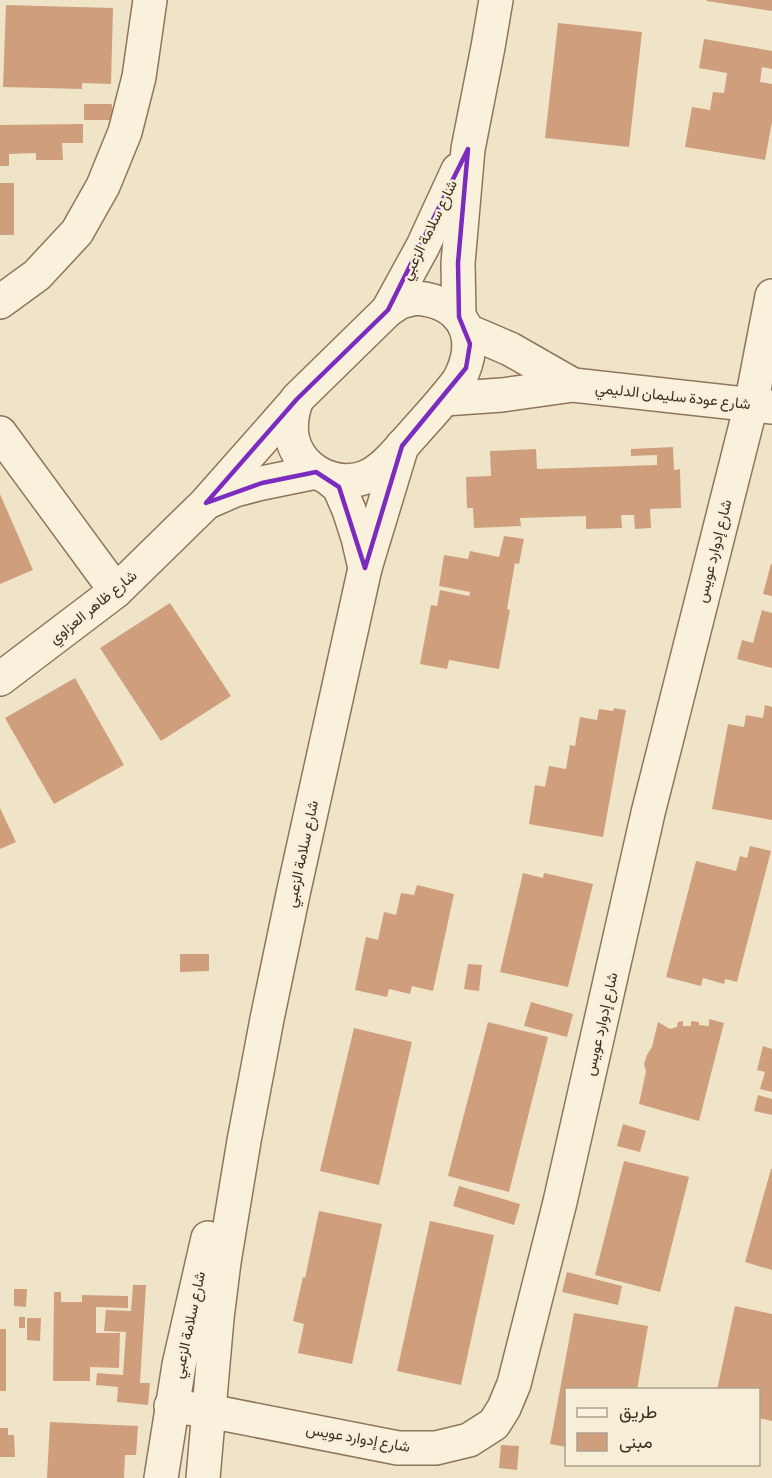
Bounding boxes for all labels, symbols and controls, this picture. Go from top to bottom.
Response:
street label: شارع سلامة الزعبي [398,177,465,285]
street label: شارع عودة سليمان الدليمي [594,380,752,417]
street label: شارع إدوارد عويس [693,498,737,605]
street label: شارع ظاهر العزاوي [46,567,143,651]
street label: شارع سلامة الزعبي [283,799,326,910]
street label: شارع إدوارد عويس [581,971,624,1078]
street label: شارع سلامة الزعبي [170,1270,213,1381]
legend [565,1388,760,1466]
text: طريق [619,1402,657,1423]
street label: شارع إدوارد عويس [304,1421,411,1458]
text: مبنى [619,1432,653,1453]

